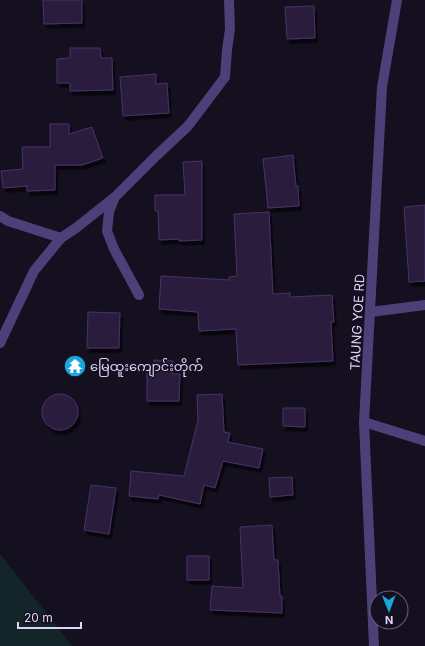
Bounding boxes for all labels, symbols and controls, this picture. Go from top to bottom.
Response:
street label: TAUNG YOE RD [346,273,368,371]
temple icon: မြေထူးကျောင်းတိုက် [62,353,88,379]
place label: မြေထူးကျောင်းတိုက် [90,358,203,377]
north arrow [369,590,409,630]
scale bar [18,604,81,630]
text: 20 m [24,610,53,625]
text: N [385,613,393,627]

